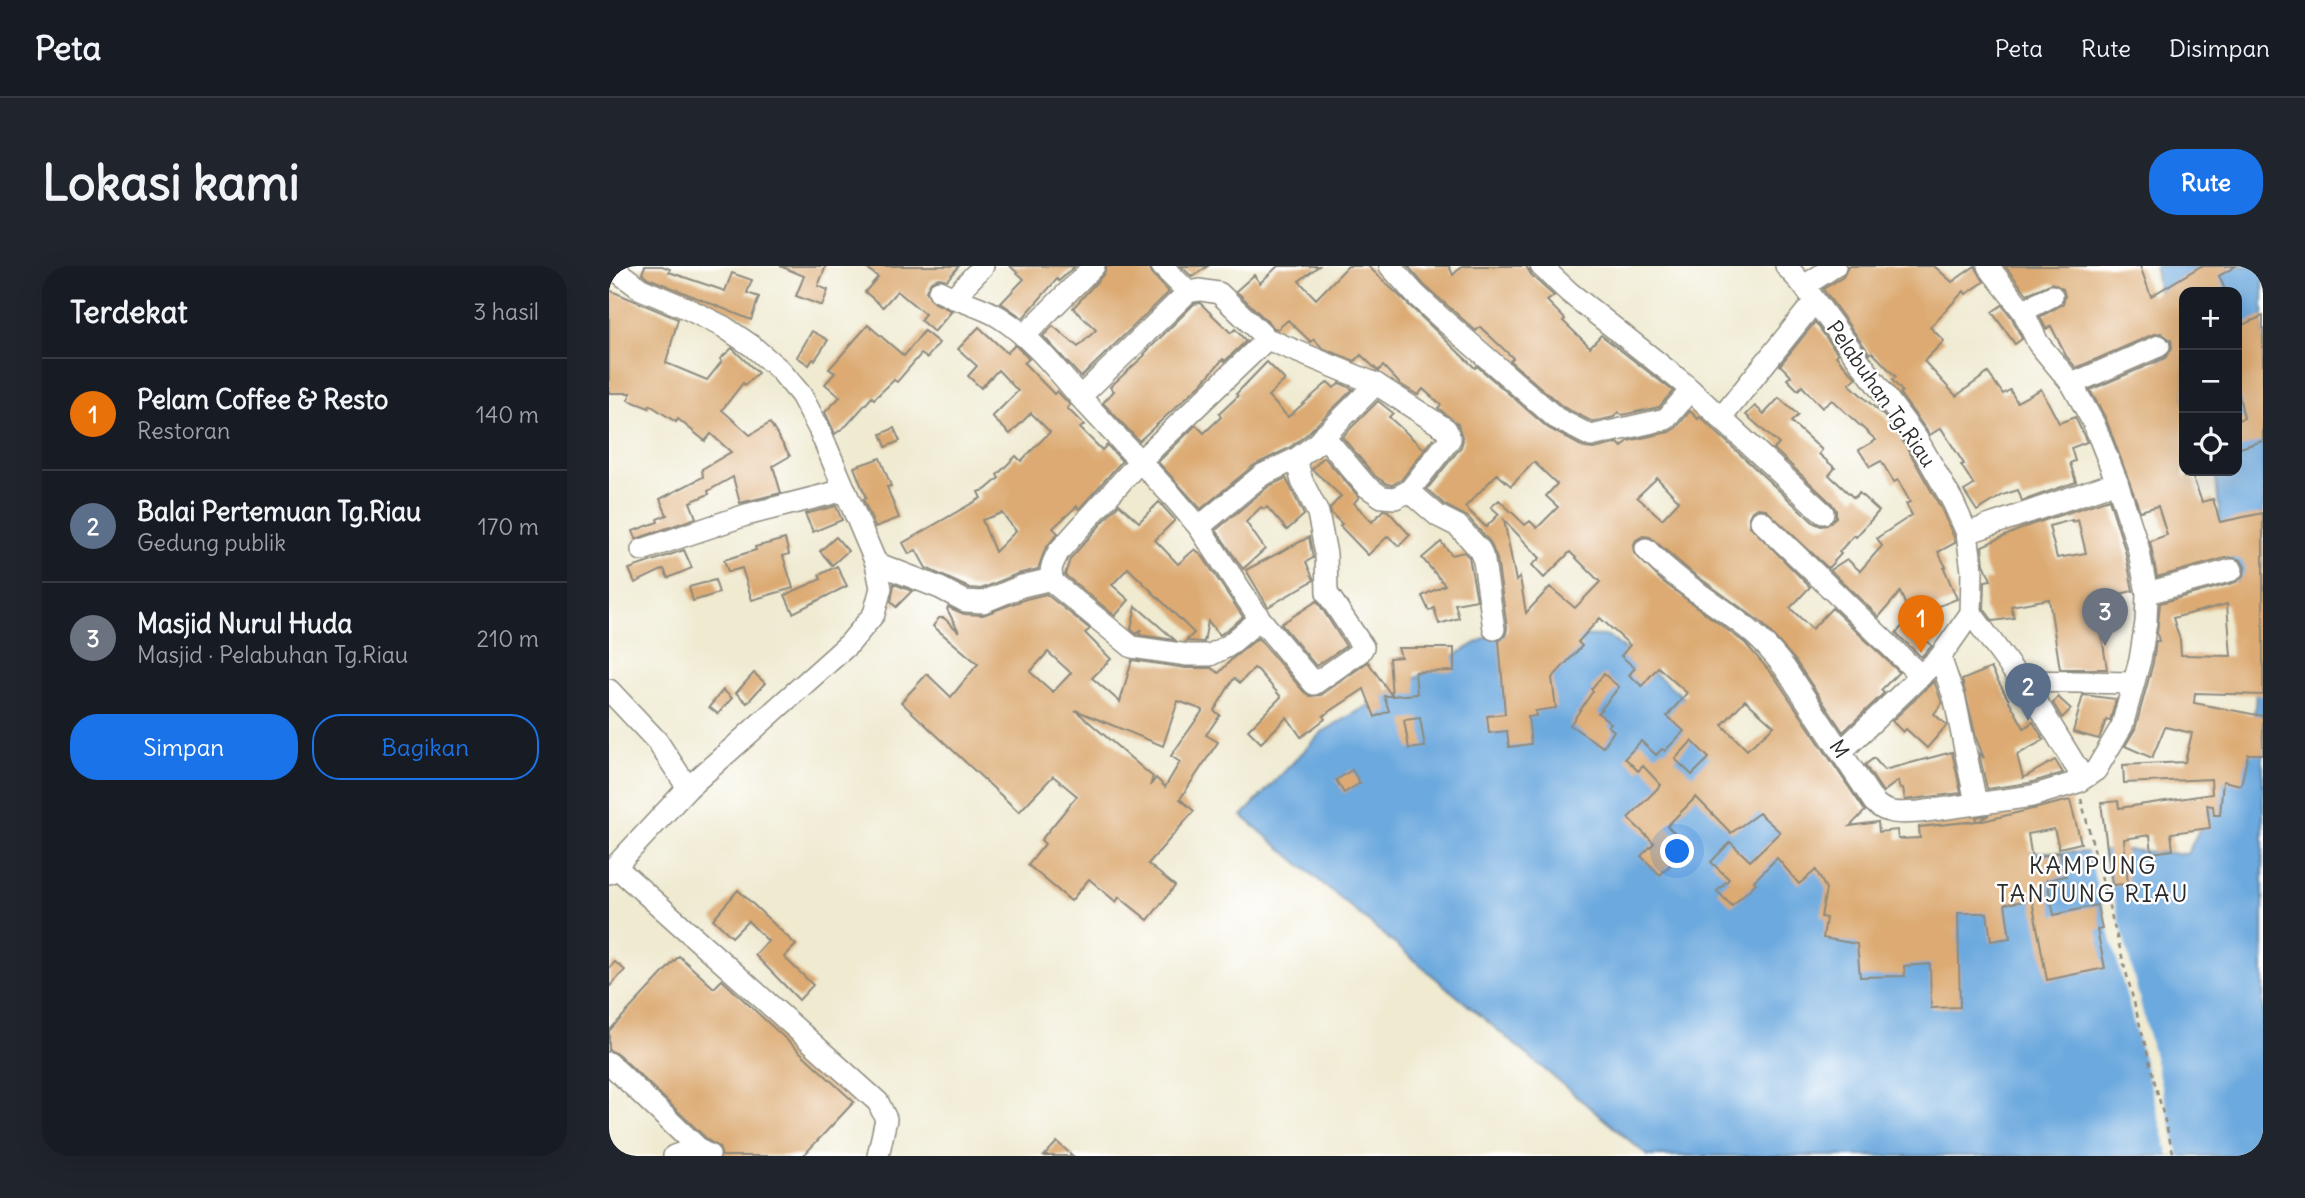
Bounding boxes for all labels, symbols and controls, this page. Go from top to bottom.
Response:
text: Peta [35,27,101,69]
text: Peta [1995,33,2043,63]
text: Rute [2081,33,2131,63]
text: Disimpan [2169,33,2270,63]
button: Rute [2149,149,2263,215]
text: Lokasi kami [42,152,300,213]
map controls [2179,287,2242,476]
button: + [2179,287,2242,350]
text: Terdekat [70,293,188,331]
text: 3 hasil [473,297,539,326]
street label: Pelabuhan Tg.Riau [1821,315,1942,472]
button: − [2179,350,2242,413]
text: Pelam Coffee & Resto [137,383,388,416]
text: 1 [88,400,98,429]
text: 140 m [476,400,539,429]
button: locate [2179,413,2242,476]
text: Restoran [137,416,230,445]
text: Balai Pertemuan Tg.Riau [137,495,421,528]
text: 2 [87,512,99,541]
text: 170 m [478,512,539,541]
text: Gedung publik [137,528,286,557]
pin: 3 [2082,588,2128,646]
pin: 1 [1898,595,1944,653]
text: Masjid Nurul Huda [137,607,352,640]
text: 3 [86,624,100,653]
text: 210 m [476,624,539,653]
text: Masjid · Pelabuhan Tg.Riau [137,640,408,669]
pin: 2 [2005,663,2051,721]
button: Simpan [70,714,298,780]
button: Bagikan [312,714,539,780]
street label: M [1823,734,1855,763]
your location [1660,834,1694,868]
district label: KAMPUNG TANJUNG RIAU [1996,850,2190,908]

